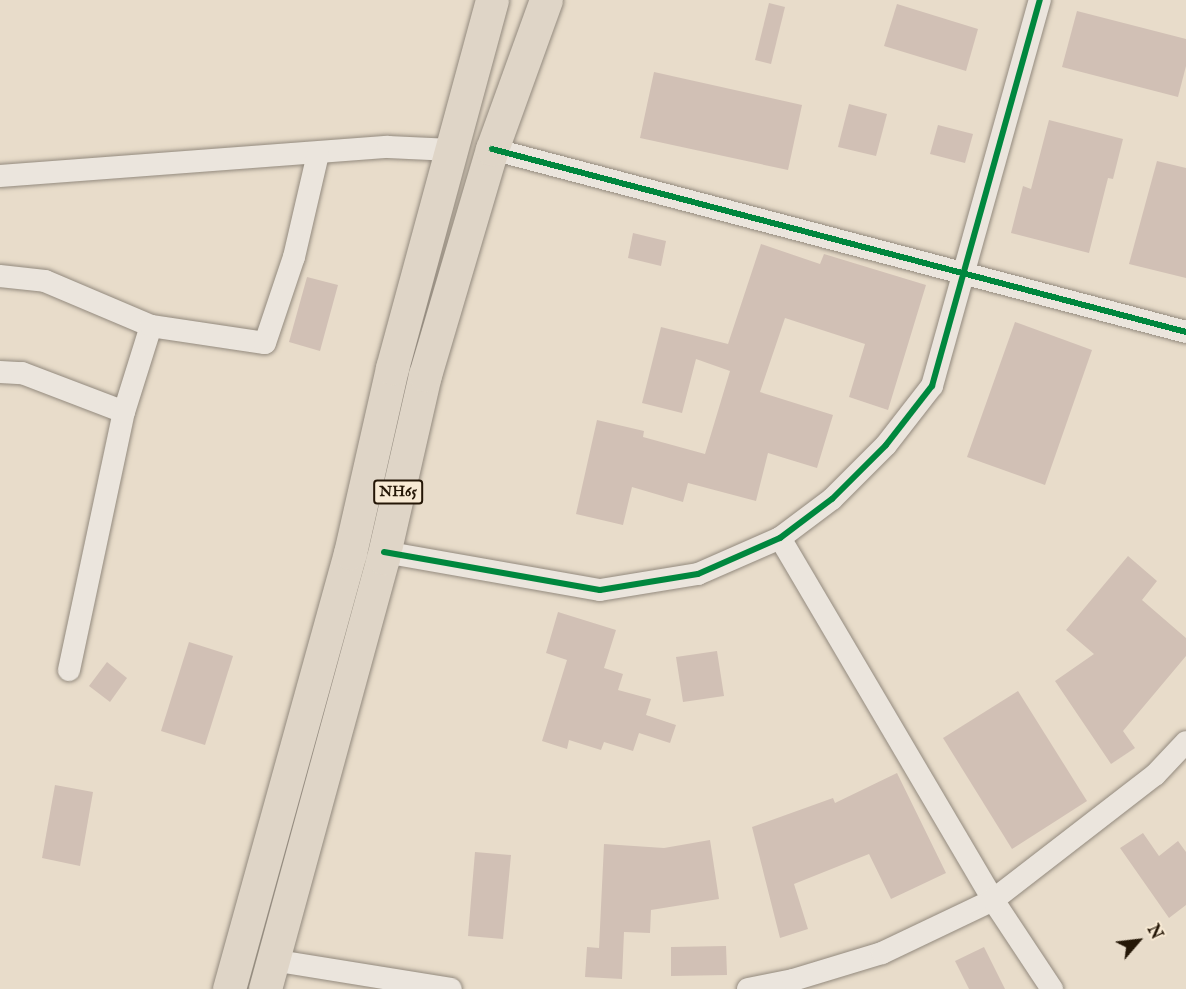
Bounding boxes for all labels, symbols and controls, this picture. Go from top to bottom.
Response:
road number: NH65 [372,480,424,504]
north arrow [1108,911,1168,971]
text: N [1142,922,1166,943]

